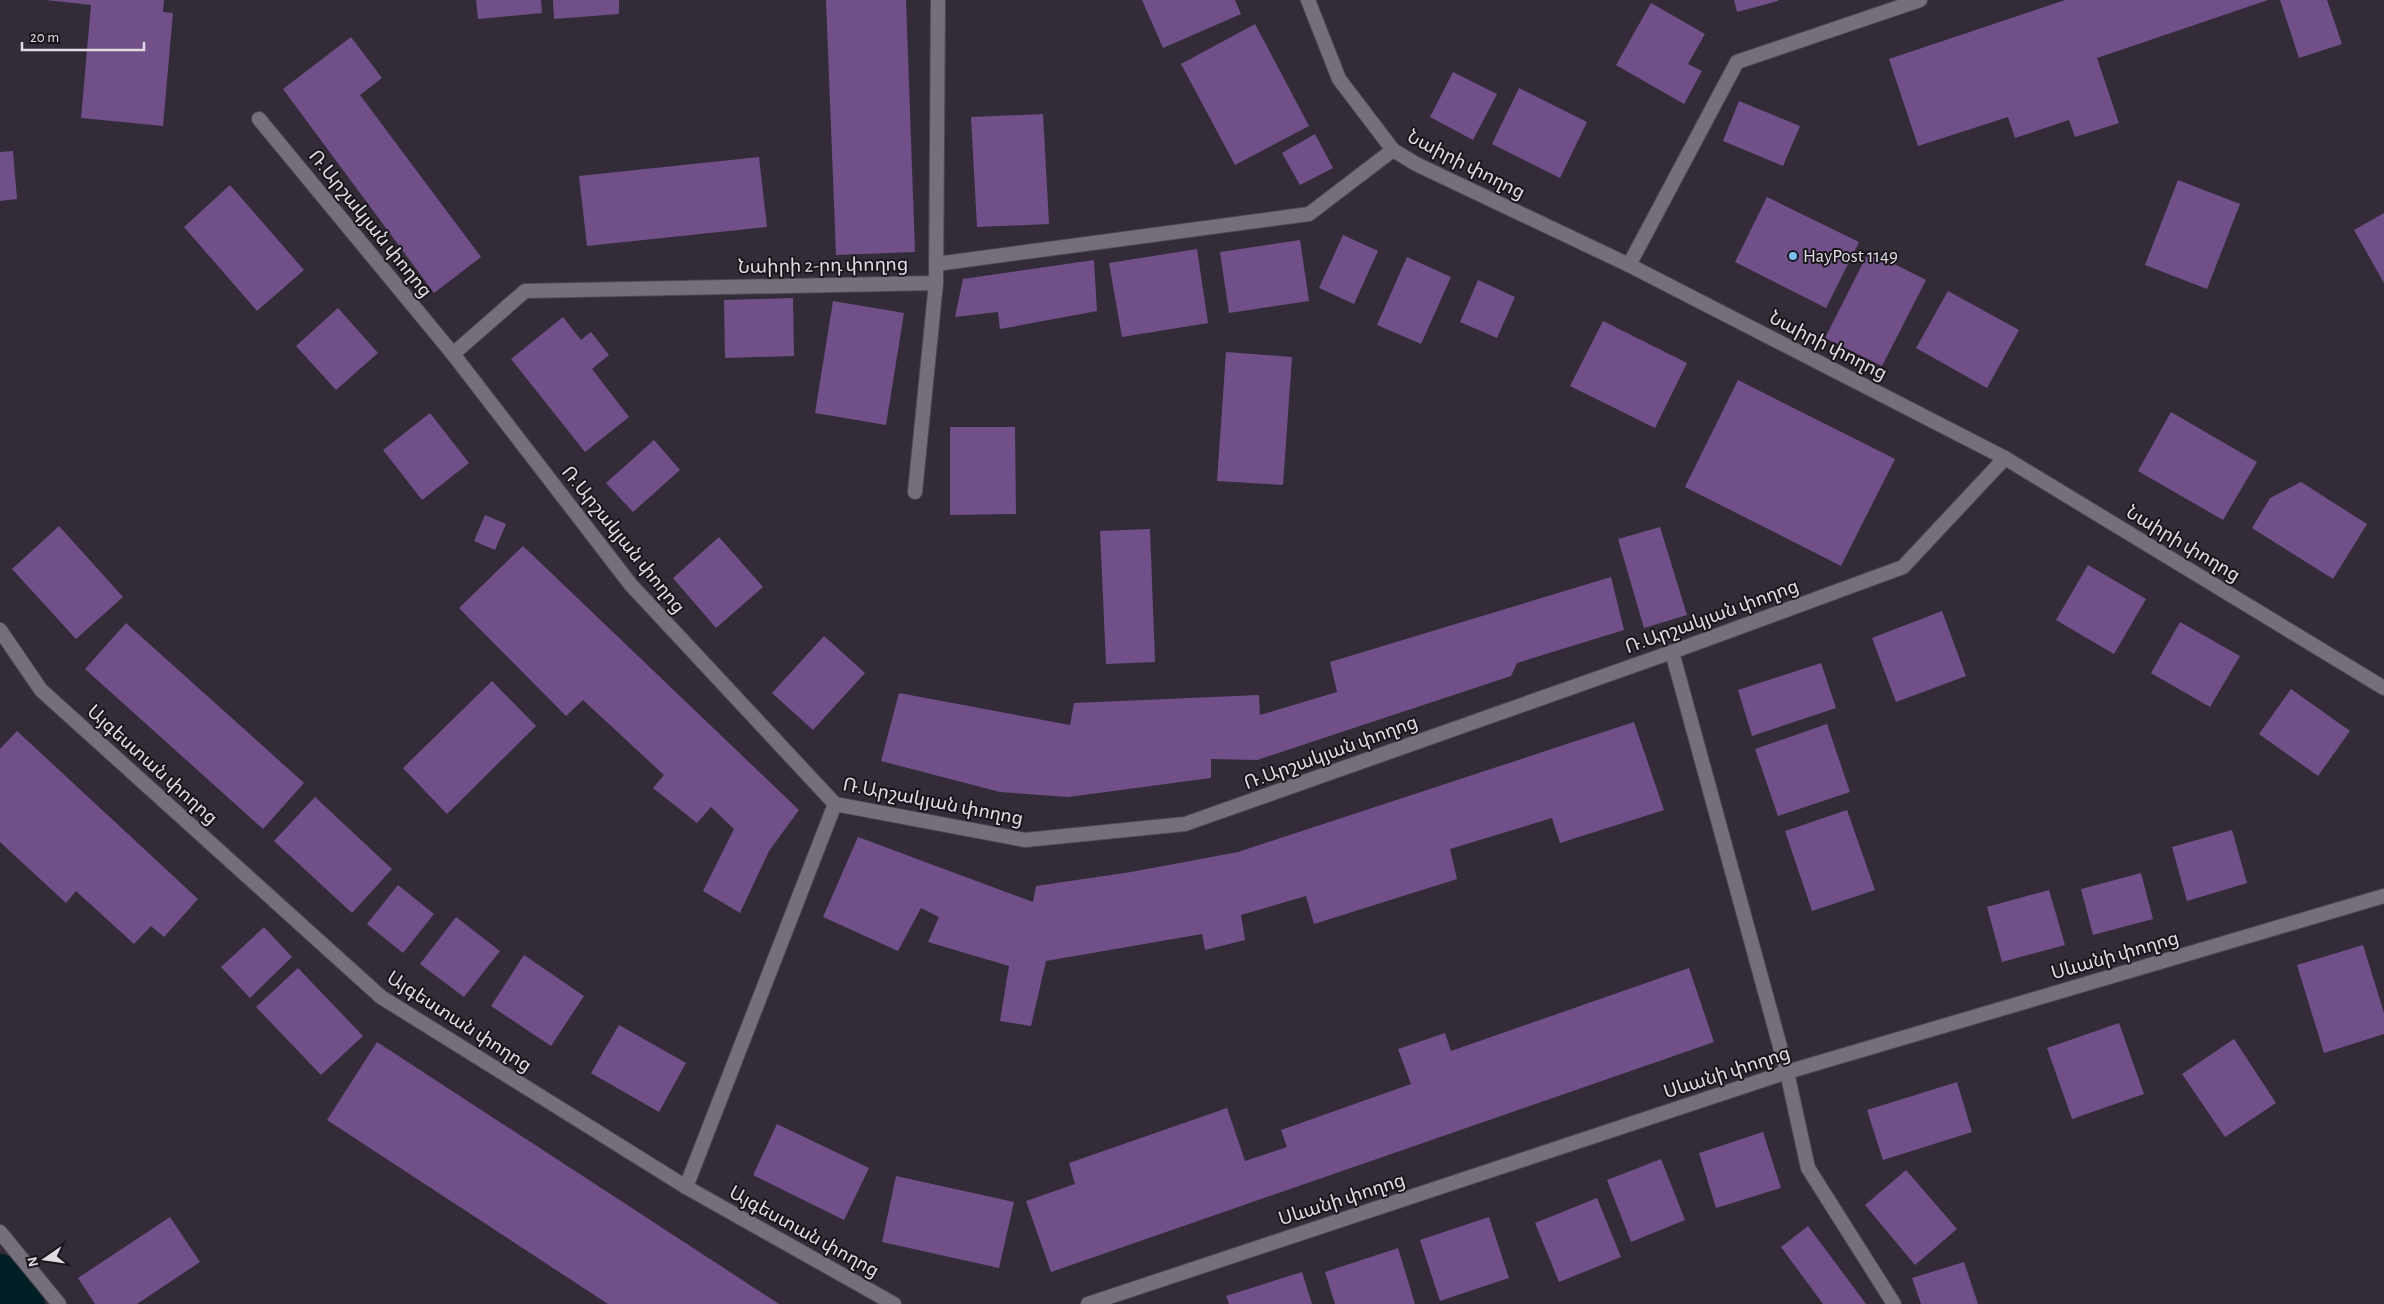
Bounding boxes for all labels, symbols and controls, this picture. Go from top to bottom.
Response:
scale bar [22,20,145,52]
text: 20 m [30,30,59,45]
street label: Նաիրի փողոց [1404,127,1528,204]
street label: Ռ.Արշակյան փողոց [304,146,436,302]
place label: HayPost 1149 [1803,247,1898,266]
marker: HayPost 1149 [1787,250,1799,262]
street label: Նաիրի 2-րդ փողոց [738,255,908,278]
street label: Նաիրի փողոց [1766,308,1890,385]
street label: Ռ.Արշակյան փողոց [557,462,689,618]
street label: Նաիրի փողոց [2122,503,2243,586]
street label: Ռ.Արշակյան փողոց [1622,576,1802,658]
street label: Այգեստան փողոց [83,701,221,829]
street label: Ռ.Արշակյան փողոց [1241,712,1421,794]
street label: Ռ.Արշակյան փողոց [841,774,1025,830]
street label: Սևանի փողոց [2049,928,2181,984]
street label: Այգեստան փողոց [383,967,535,1077]
street label: Սևանի փողոց [1661,1043,1793,1103]
street label: Սևանի փողոց [1276,1170,1408,1230]
street label: Այգեստան փողոց [725,1182,883,1282]
north arrow [20,1234,70,1284]
text: N [25,1255,41,1268]

